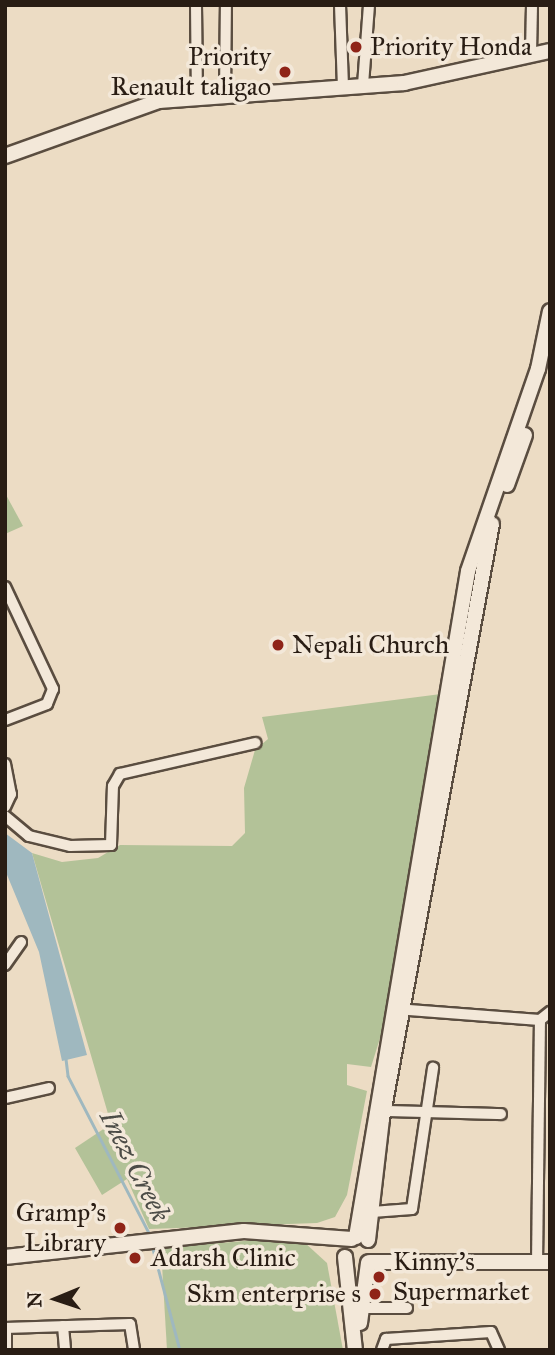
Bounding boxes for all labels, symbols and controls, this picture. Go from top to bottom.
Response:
place label: Priority Honda [370,31,532,63]
marker: Priority Honda [348,39,364,55]
place label: Priority Renault taligao [111,41,271,102]
marker: Priority Renault taligao [277,64,293,80]
place label: Nepali Church [292,629,449,661]
marker: Nepali Church [270,637,286,653]
water label: Inez Creek [93,1104,177,1228]
place label: Gramp's Library [16,1197,106,1258]
marker: Gramp's Library [112,1220,128,1236]
place label: Adarsh Clinic [151,1242,296,1274]
place label: Kinny's Supermarket [393,1246,530,1308]
marker: Adarsh Clinic [125,1248,145,1268]
north arrow [21,1264,91,1334]
marker: Kinny's Supermarket [371,1269,387,1285]
place label: Skm enterprise s [187,1278,361,1310]
marker: Skm enterprise s [367,1286,383,1302]
text: N [23,1291,46,1308]

